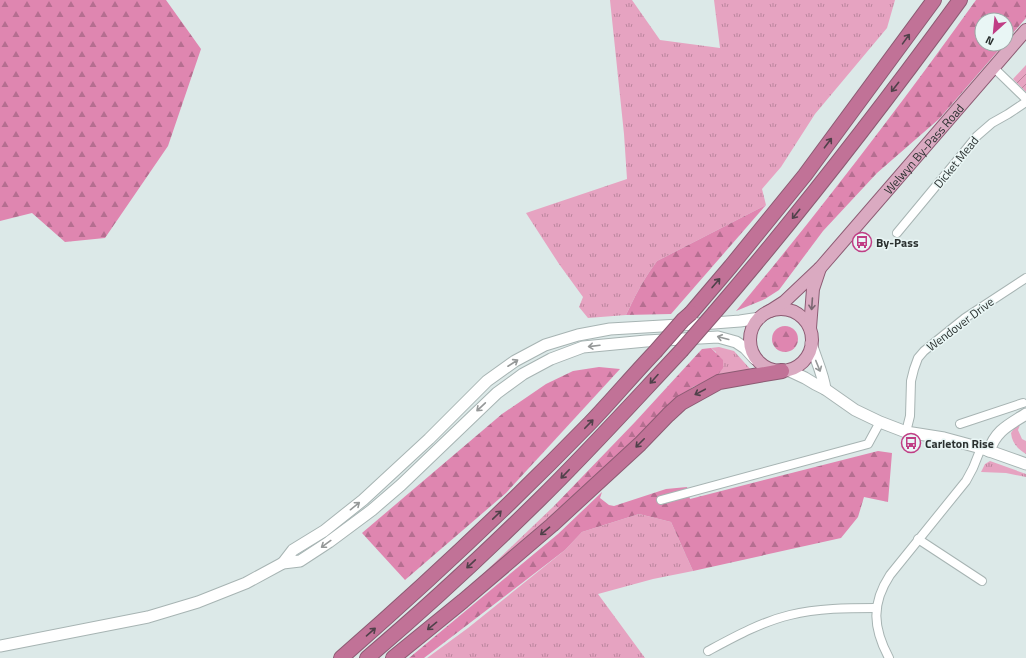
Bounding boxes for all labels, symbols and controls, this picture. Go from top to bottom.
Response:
north arrow [974,12,1014,52]
text: N [982,32,996,50]
one-way arrow [901,34,910,45]
one-way arrow [891,81,899,92]
street label: Welwyn By-Pass Road [879,99,968,198]
street label: Dicket Mead [929,132,983,192]
one-way arrow [824,138,832,149]
one-way arrow [792,209,801,220]
bus stop icon: By-Pass [851,231,873,253]
place label: By-Pass [876,233,919,252]
one-way arrow [711,279,720,289]
street label: Wendover Drive [922,292,998,356]
one-way arrow [809,297,816,310]
one-way arrow [717,334,730,342]
one-way arrow [588,342,601,350]
one-way arrow [507,359,518,367]
one-way arrow [815,359,823,371]
one-way arrow [650,374,659,385]
one-way arrow [694,389,706,396]
one-way arrow [476,403,487,412]
one-way arrow [584,419,594,429]
bus stop icon: Carleton Rise [900,432,922,454]
place label: Carleton Rise [925,434,994,453]
one-way arrow [635,438,645,448]
one-way arrow [560,469,570,479]
one-way arrow [349,502,360,511]
one-way arrow [492,510,502,520]
one-way arrow [539,526,550,535]
one-way arrow [321,540,332,548]
one-way arrow [466,559,476,568]
one-way arrow [427,621,438,630]
one-way arrow [365,628,376,637]

